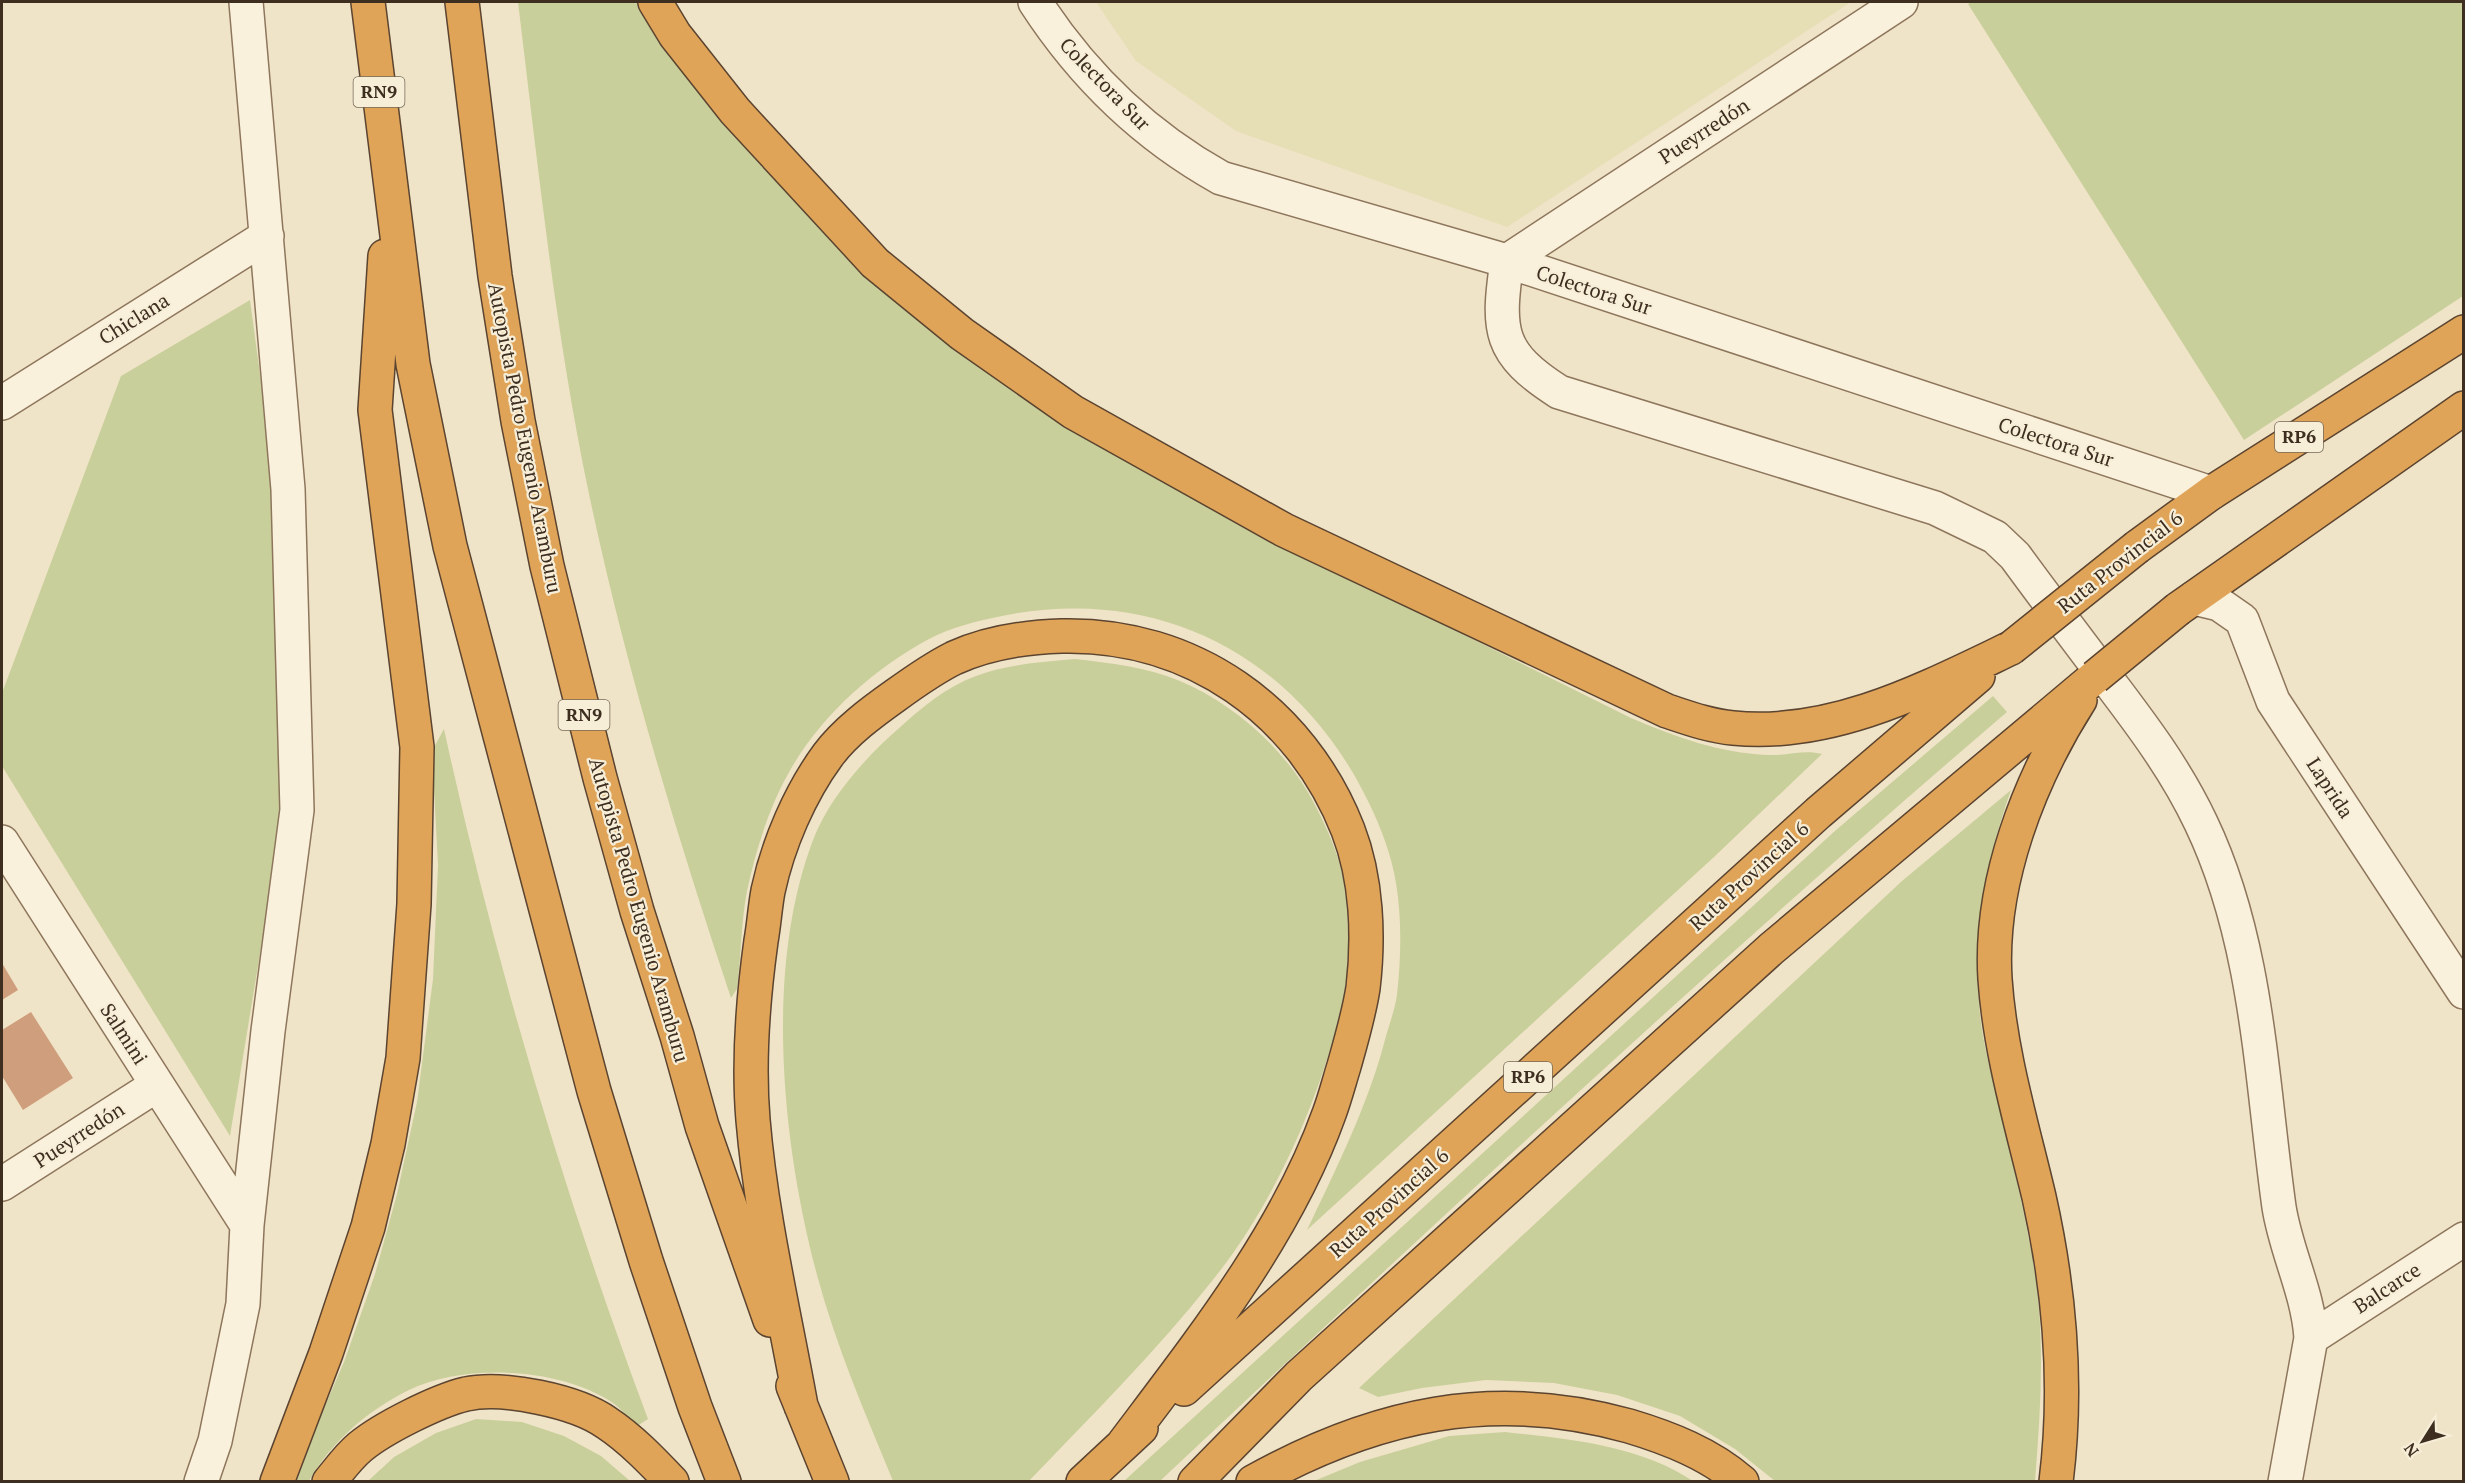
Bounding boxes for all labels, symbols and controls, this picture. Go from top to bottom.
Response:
street label: Colectora Sur [1054,31,1157,136]
road number: RN9 [354,77,404,107]
street label: Pueyrredón [1653,91,1754,170]
street label: Colectora Sur [1533,258,1656,321]
street label: Autopista Pedro Eugenio Aramburu [482,280,569,595]
street label: Chiclana [93,286,174,351]
street label: Colectora Sur [1995,410,2118,473]
road number: RP6 [2275,422,2323,452]
street label: Ruta Provincial 6 [2052,504,2188,619]
road number: RN9 [558,700,610,730]
street label: Laprida [2301,752,2360,823]
street label: Autopista Pedro Eugenio Aramburu [583,755,696,1065]
street label: Ruta Provincial 6 [1683,815,1814,936]
street label: Salmini [95,998,154,1070]
road number: RP6 [1504,1062,1552,1092]
street label: Pueyrredón [28,1095,129,1174]
street label: Ruta Provincial 6 [1323,1142,1454,1263]
street label: Balcarce [2348,1256,2425,1319]
north arrow [2393,1411,2453,1471]
text: N [2399,1439,2423,1461]

